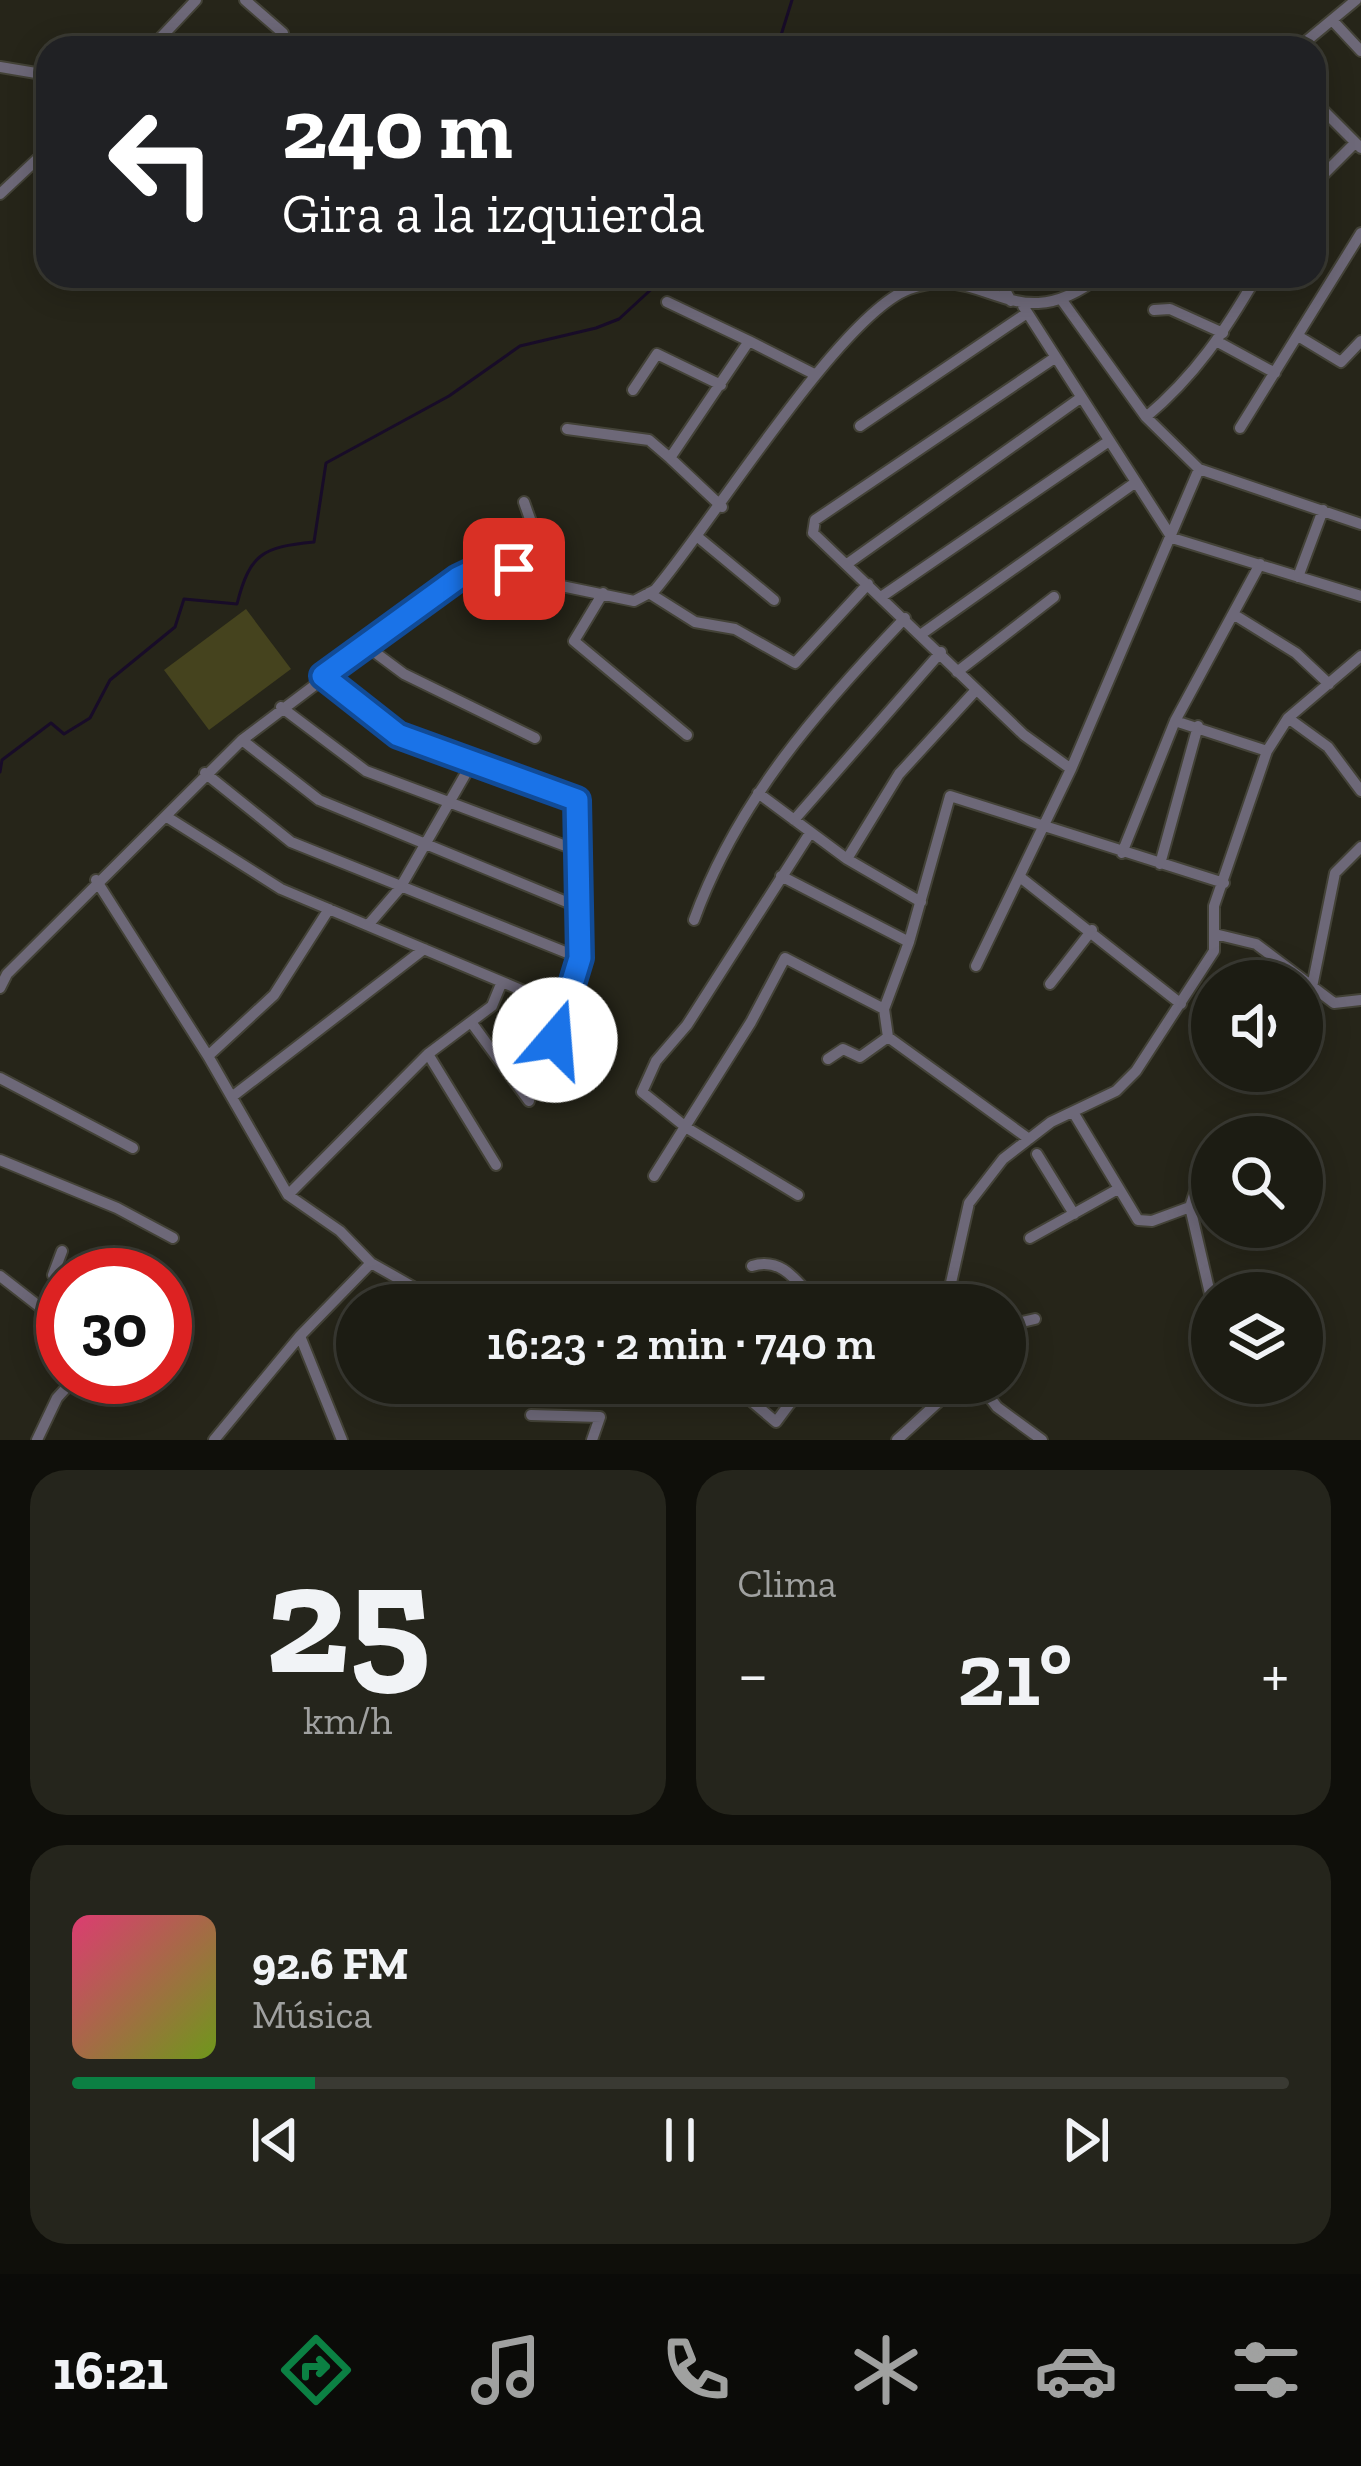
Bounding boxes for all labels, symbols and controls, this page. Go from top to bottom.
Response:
text: 240 m [282,79,513,180]
icon: left [84,84,240,240]
text: Gira a la izquierda [282,181,705,246]
pin [463,518,565,620]
icon: arrive [481,536,547,602]
map controls [1191,960,1323,1404]
button: sound [1191,960,1323,1092]
position arrow [492,977,618,1103]
button: search [1191,1116,1323,1248]
speed limit sign: 30 [36,1248,192,1404]
button: layers [1191,1272,1323,1404]
text: 16:23 · 2 min · 740 m [487,1317,875,1371]
text: 25 [265,1525,430,1712]
text: Clima [738,1560,836,1607]
text: 21° [957,1620,1072,1728]
text: − [738,1635,768,1714]
text: + [1261,1635,1289,1714]
text: km/h [303,1697,392,1744]
text: 92.6 FM [252,1937,408,1991]
text: Música [252,1991,372,2038]
icon: previous [242,2107,308,2173]
icon: pause [647,2107,713,2173]
icon: next [1053,2107,1119,2173]
icon: directions [274,2328,358,2412]
icon: music [464,2328,548,2412]
icon: phone [654,2328,738,2412]
icon: climate [844,2328,928,2412]
icon: car [1034,2328,1118,2412]
icon: filters [1224,2328,1308,2412]
text: 16:21 [53,2338,168,2403]

